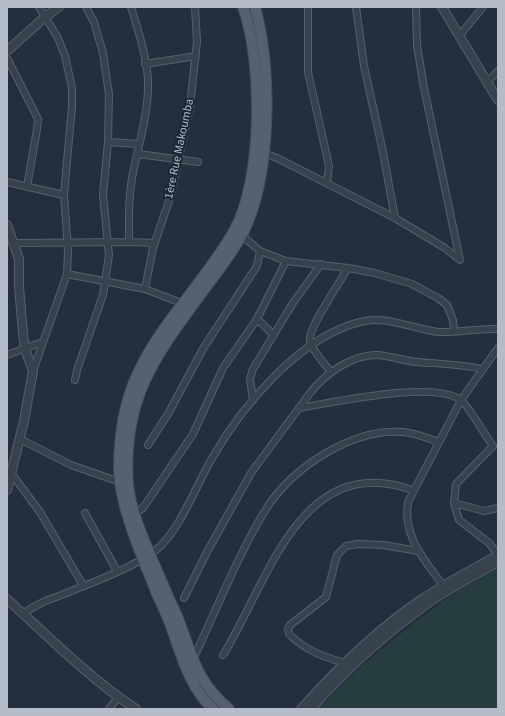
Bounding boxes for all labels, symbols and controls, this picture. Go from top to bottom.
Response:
street label: 1ère Rue Makoumba [162,98,198,200]

